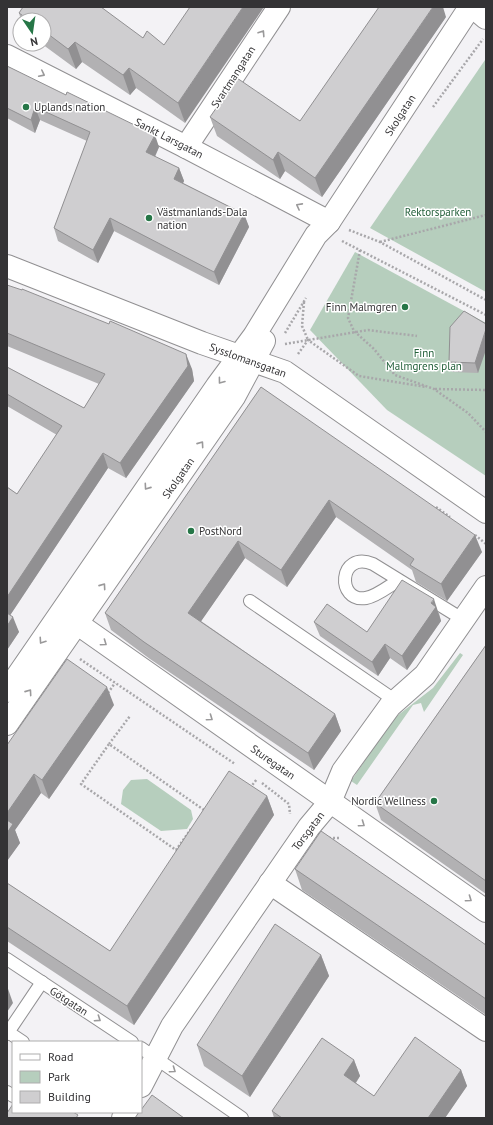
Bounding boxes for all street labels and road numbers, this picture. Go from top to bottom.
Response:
street label: Svartmangatan [208,43,258,111]
street label: Skolgatan [381,92,419,138]
street label: Sankt Larsgatan [132,115,206,161]
street label: Sysslomansgatan [208,340,288,380]
street label: Skolgatan [159,455,197,501]
street label: Sturegatan [248,742,298,782]
street label: Torsgatan [289,809,327,853]
street label: Götgatan [47,983,91,1019]

